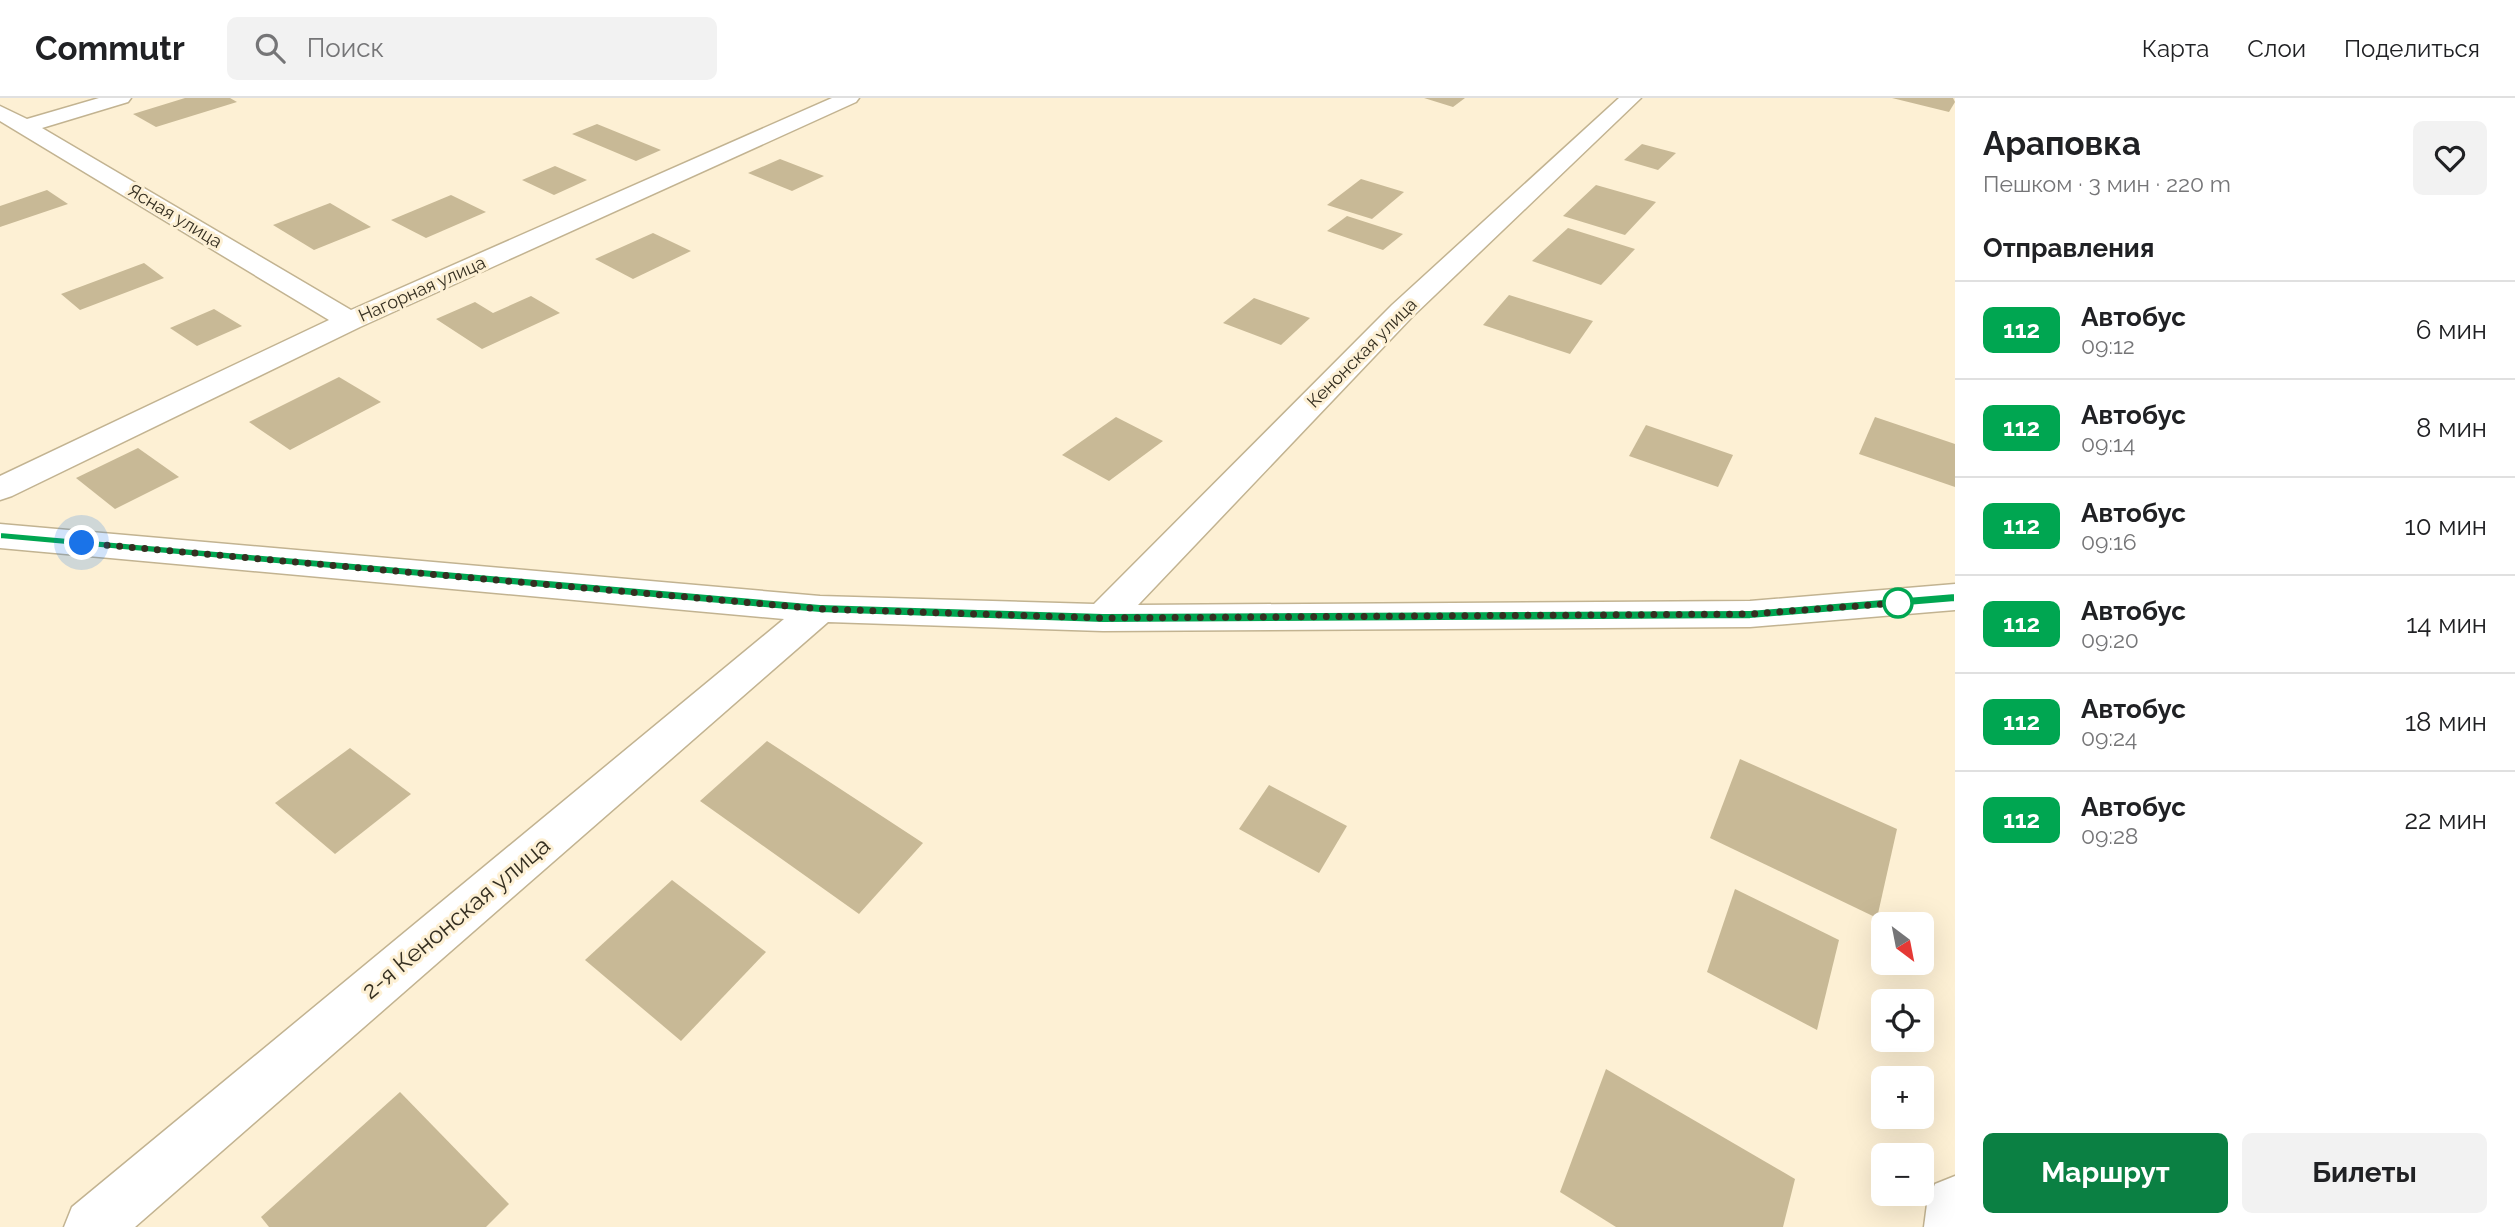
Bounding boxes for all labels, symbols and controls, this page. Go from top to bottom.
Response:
search box [227,17,717,80]
text: Commutr [35,29,185,68]
icon: search [251,29,289,67]
text: Поиск [307,33,384,63]
text: Карта [2142,34,2209,63]
text: Слои [2247,34,2306,63]
text: Поделиться [2344,34,2480,63]
button: heart [2413,121,2487,195]
text: Араповка [1983,124,2141,163]
text: Пешком · 3 мин · 220 m [1983,170,2231,197]
street label: Ясная улица [124,179,226,252]
text: Отправления [1983,233,2154,263]
street label: Нагорная улица [355,251,489,326]
street label: Кенонская улица [1302,293,1421,412]
text: Автобус [2081,302,2186,332]
text: 112 [2003,315,2040,344]
text: 6 мин [2416,315,2487,345]
text: 09:12 [2081,332,2135,359]
text: Автобус [2081,400,2186,430]
text: 112 [2003,413,2040,442]
text: 8 мин [2416,413,2487,443]
text: 09:14 [2081,430,2135,457]
text: Автобус [2081,498,2186,528]
text: 112 [2003,511,2040,540]
text: 10 мин [2405,511,2487,541]
your location [64,525,99,560]
text: 09:16 [2081,528,2137,555]
unlabelled marker [1883,588,1913,618]
text: Автобус [2081,596,2186,626]
text: 112 [2003,609,2040,638]
text: 14 мин [2406,609,2487,639]
text: 09:20 [2081,626,2139,653]
text: Автобус [2081,694,2186,724]
text: 112 [2003,707,2040,736]
text: 18 мин [2405,707,2487,737]
text: 09:24 [2081,724,2137,751]
text: Автобус [2081,792,2186,822]
text: 112 [2003,805,2040,834]
text: 22 мин [2404,805,2487,835]
text: 09:28 [2081,822,2139,849]
street label: 2-я Кенонская улица [356,830,556,1005]
north arrow [1871,912,1934,975]
map controls [1871,912,1934,1206]
button: locate [1871,989,1934,1052]
button: + [1871,1066,1934,1129]
button: Маршрут [1983,1133,2228,1213]
button: Билеты [2242,1133,2487,1213]
button: − [1871,1143,1934,1206]

